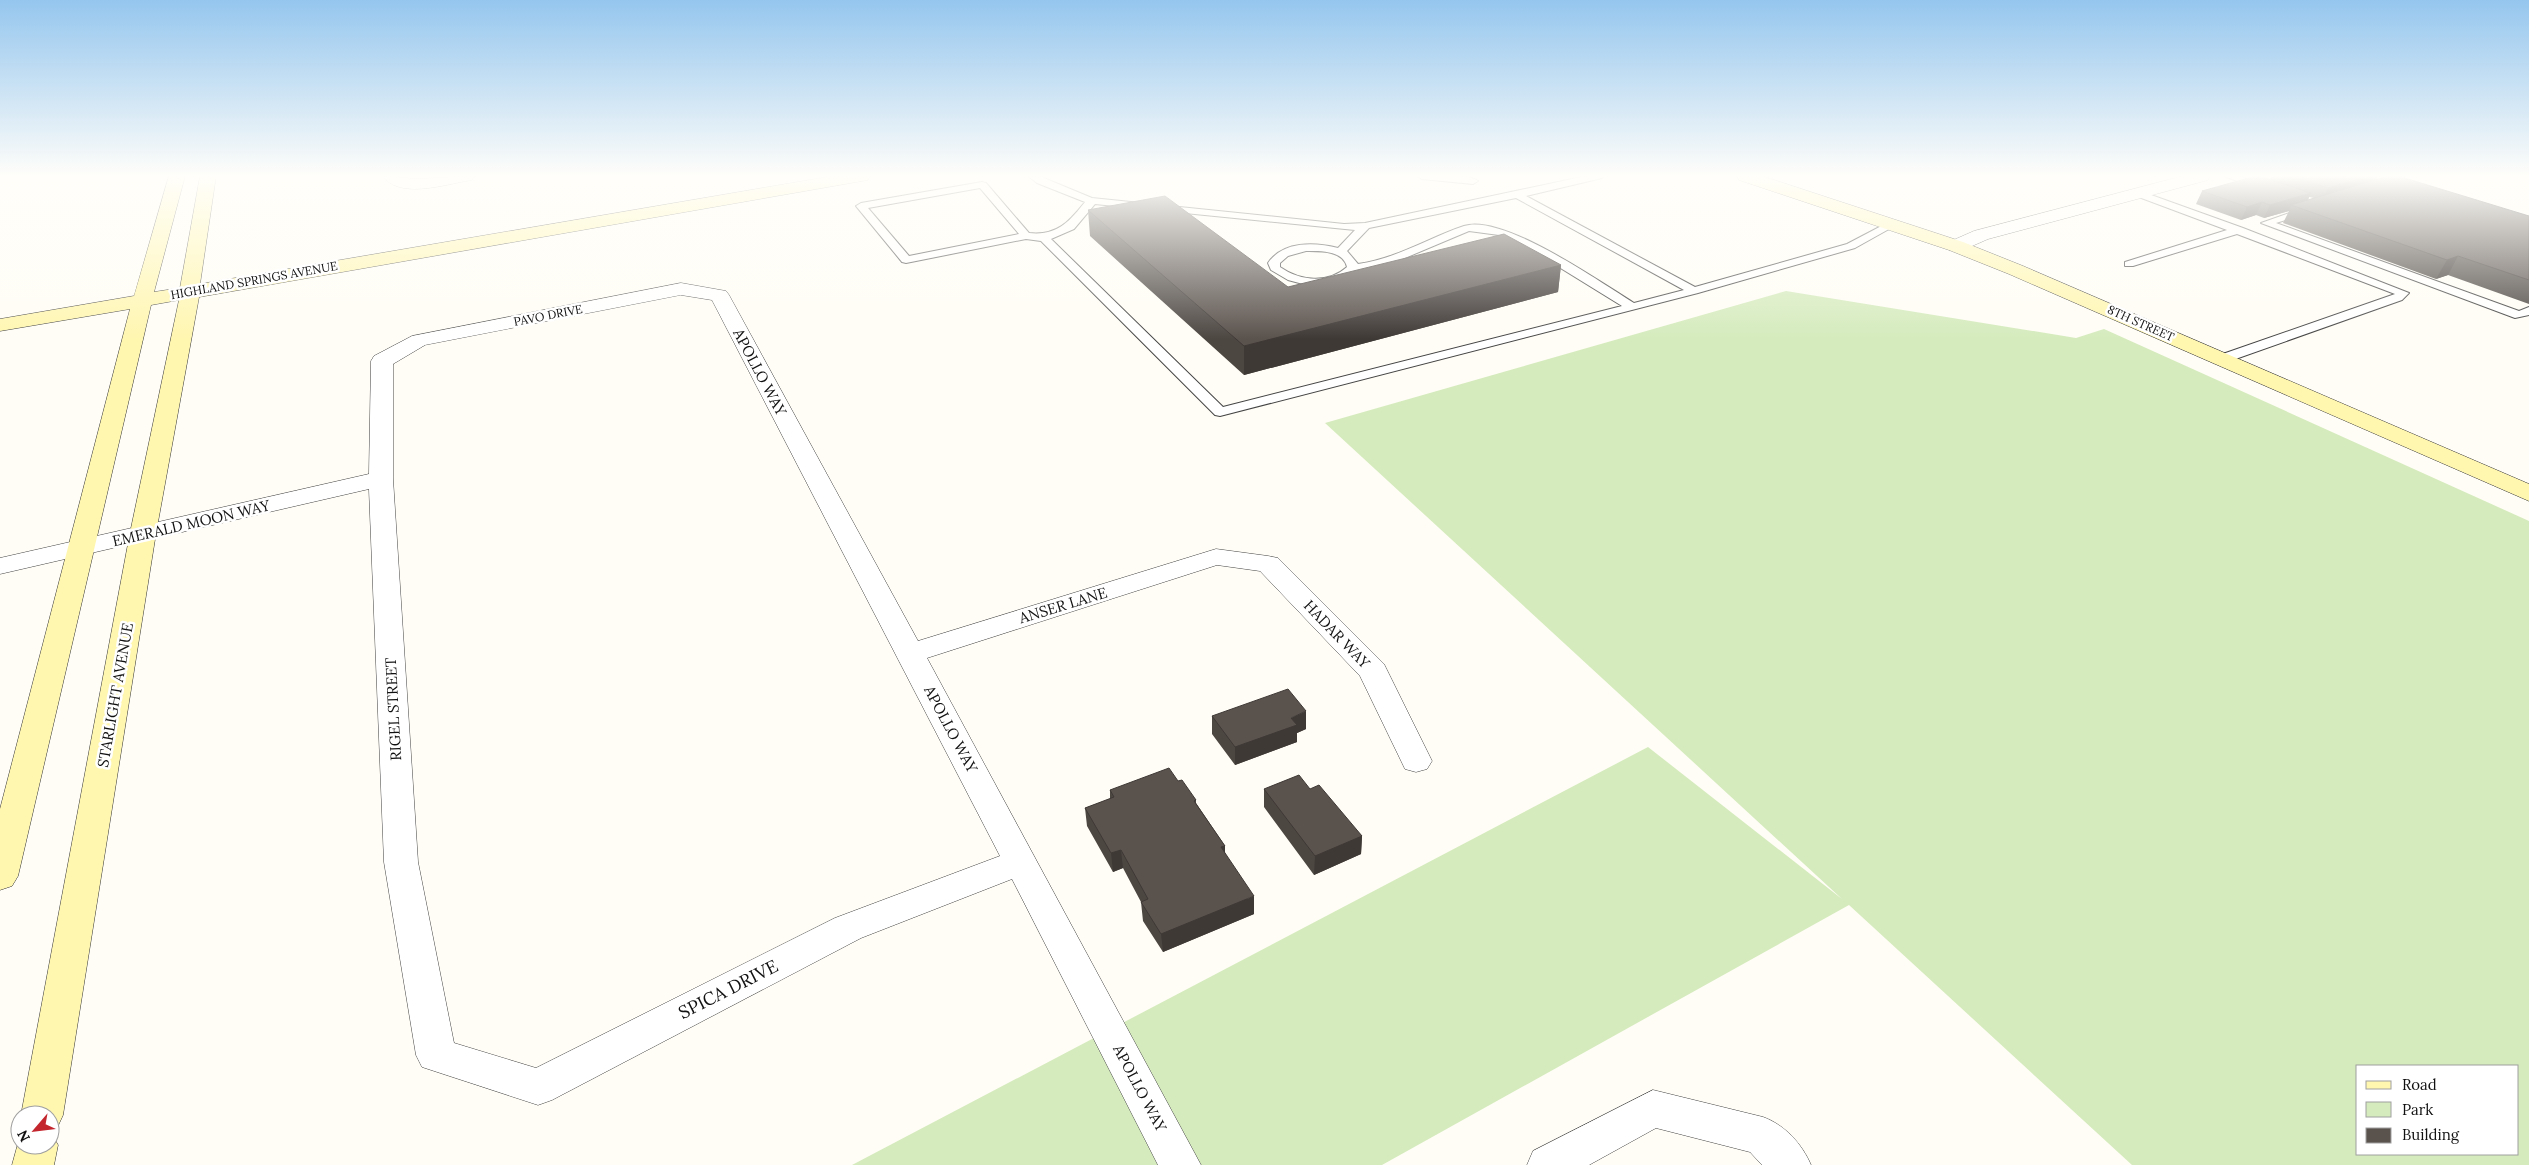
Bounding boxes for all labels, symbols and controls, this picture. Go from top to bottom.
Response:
street label: HIGHLAND SPRINGS AVENUE [169,258,339,302]
street label: PAVO DRIVE [512,301,584,329]
street label: 8TH STREET [2105,302,2177,345]
street label: APOLLO WAY [729,324,791,419]
street label: EMERALD MOON WAY [110,496,272,550]
street label: ANSER LANE [1016,583,1109,628]
street label: HADAR WAY [1300,596,1375,672]
street label: STARLIGHT AVENUE [93,621,137,769]
street label: RIGEL STREET [381,656,405,761]
street label: APOLLO WAY [920,681,982,776]
street label: SPICA DRIVE [674,954,782,1024]
street label: APOLLO WAY [1109,1040,1171,1135]
legend [2356,1065,2519,1155]
text: Road [2402,1075,2437,1094]
text: Park [2402,1100,2433,1119]
north arrow [10,1105,60,1155]
text: Building [2402,1125,2460,1144]
text: N [13,1127,34,1145]

